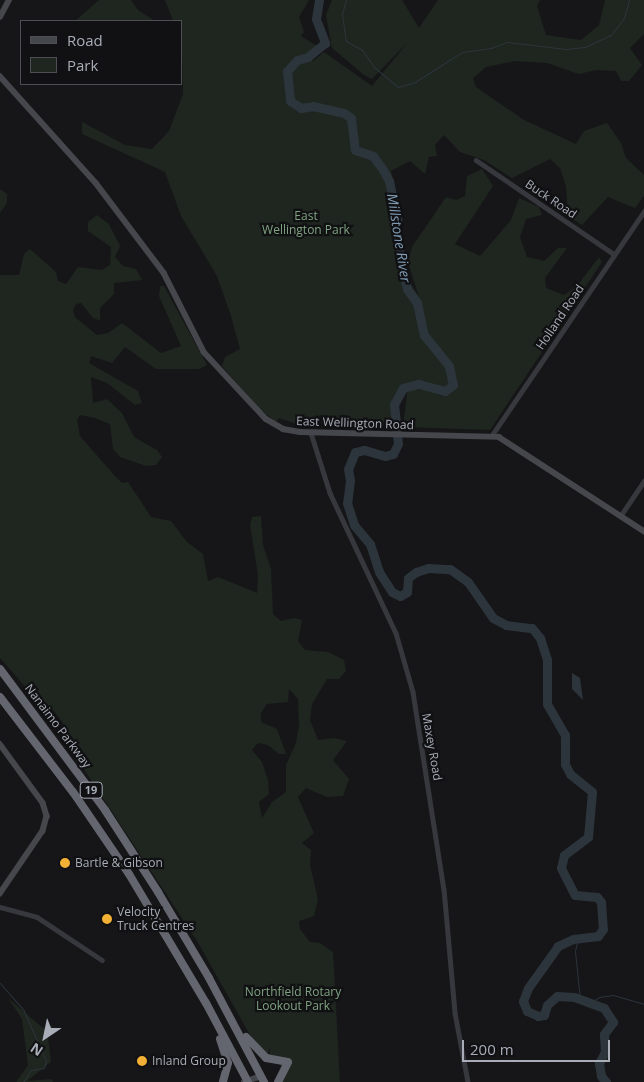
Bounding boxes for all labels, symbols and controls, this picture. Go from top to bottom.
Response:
legend [20,20,182,85]
text: Road [67,30,103,50]
text: Park [67,55,98,75]
street label: Buck Road [523,177,579,221]
water label: Millstone River [384,192,414,284]
park label: East Wellington Park [262,209,350,237]
street label: Holland Road [533,282,587,352]
street label: East Wellington Road [296,414,414,432]
street label: Nanaimo Parkway [22,681,94,771]
street label: Maxey Road [419,712,445,782]
road number: 19 [78,782,104,798]
place label: Bartle & Gibson [75,856,163,870]
marker: Bartle & Gibson [59,857,71,869]
place label: Velocity Truck Centres [117,905,194,933]
marker: Velocity Truck Centres [101,913,113,925]
park label: Northfield Rotary Lookout Park [245,985,341,1013]
north arrow [20,1012,70,1062]
scale bar [464,1030,612,1062]
text: N [26,1039,46,1061]
text: 200 m [470,1039,514,1059]
place label: Inland Group [152,1054,226,1068]
marker: Inland Group [136,1055,148,1067]

